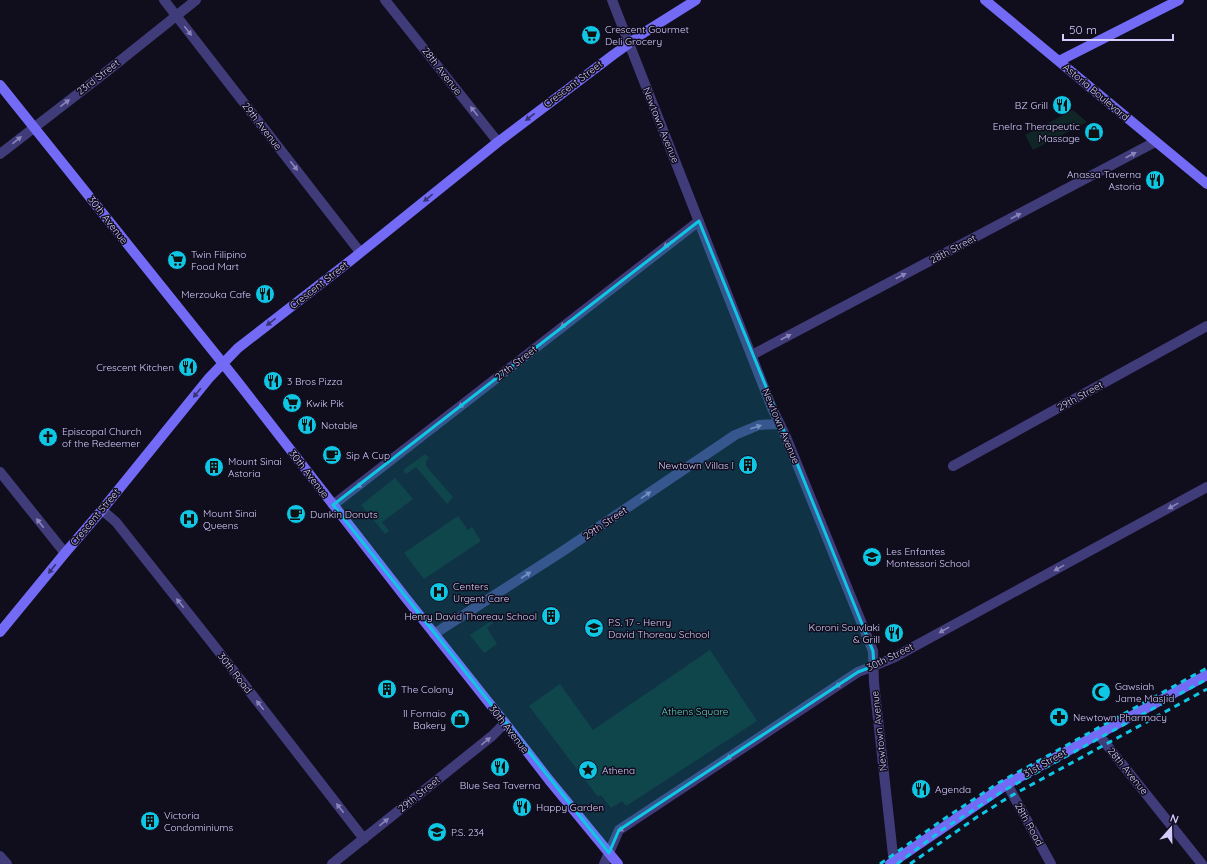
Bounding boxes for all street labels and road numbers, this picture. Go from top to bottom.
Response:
street label: 28th Avenue [419,45,465,98]
street label: 23rd Street [74,56,122,98]
street label: Crescent Street [541,57,606,110]
street label: Astoria Boulevard [1060,61,1132,123]
street label: Newtown Avenue [640,85,682,165]
street label: 29th Avenue [239,99,285,153]
street label: 30th Avenue [85,193,131,247]
street label: 28th Street [928,231,979,266]
street label: Crescent Street [287,258,351,312]
street label: 27th Street [492,342,540,383]
street label: 29th Street [1055,378,1106,414]
street label: Newtown Avenue [759,386,803,466]
street label: 30th Avenue [286,447,332,501]
street label: Crescent Street [67,485,123,548]
street label: 29th Street [581,503,630,542]
street label: 30th Street [865,640,916,674]
street label: 30th Road [215,650,255,696]
street label: Newtown Avenue [868,690,890,772]
street label: 30th Avenue [486,702,532,756]
street label: 28th Avenue [1105,745,1151,797]
street label: 31st Street [1021,746,1069,780]
street label: 29th Street [395,773,443,815]
street label: 28th Road [1012,800,1046,848]

